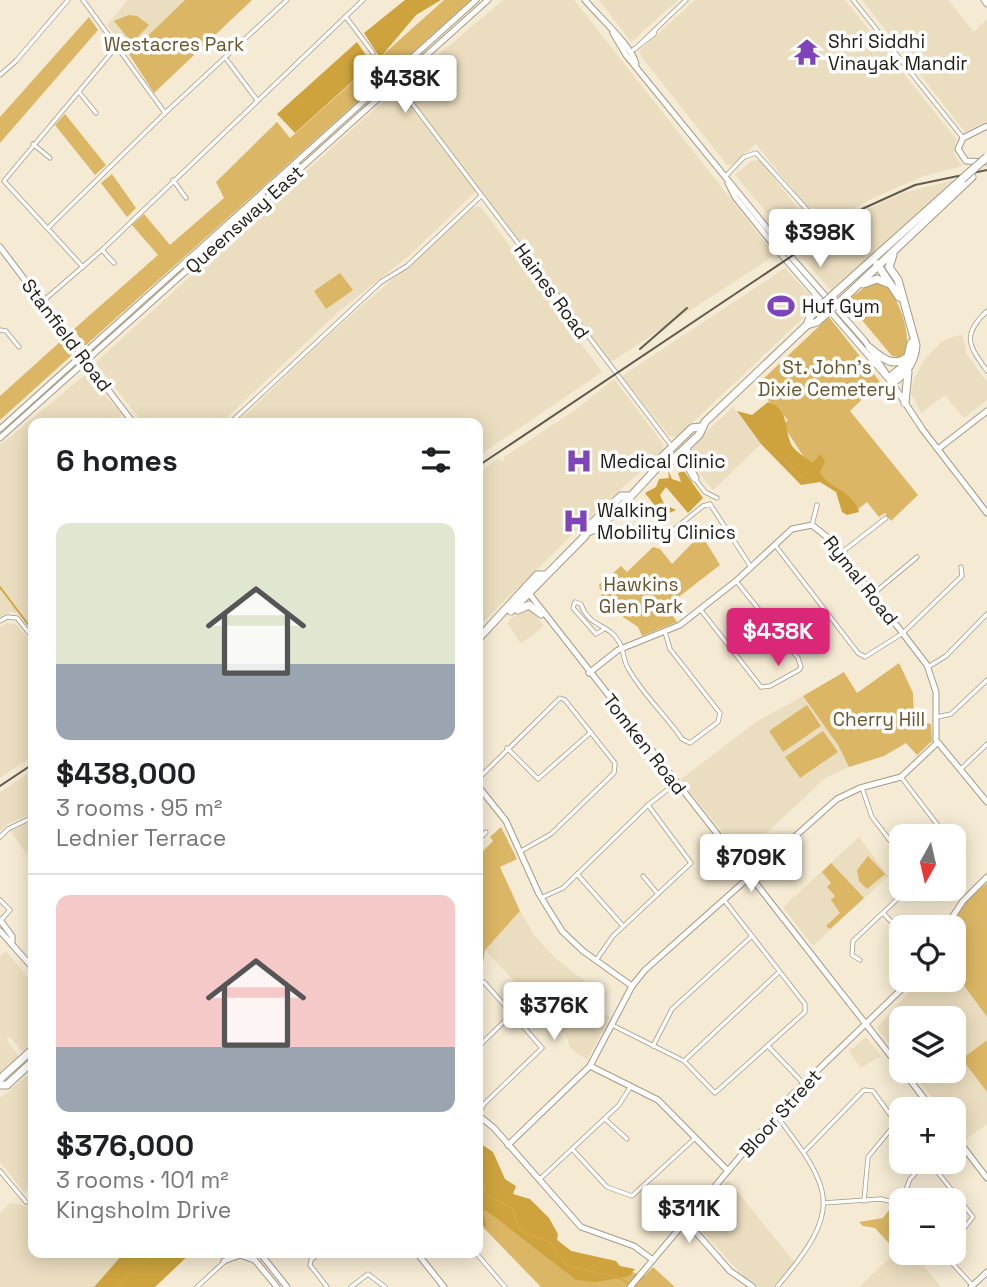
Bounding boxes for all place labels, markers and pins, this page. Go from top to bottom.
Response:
place label: Shri Siddhi Vinayak Mandir [828,29,967,76]
temple icon: Shri Siddhi Vinayak Mandir [792,37,822,67]
pin: $438K [356,55,454,115]
pin: $398K [771,210,869,269]
sports icon: Huf Gym [766,291,796,321]
place label: Huf Gym [802,294,880,319]
hospital icon: Medical Clinic [564,446,594,476]
place label: Medical Clinic [600,449,726,474]
place label: Walking Mobility Clinics [597,498,736,545]
hospital icon: Walking Mobility Clinics [561,506,591,536]
pin: $438K [729,608,827,668]
pin: $709K [702,834,800,894]
pin: $376K [505,982,603,1042]
pin: $311K [640,1186,738,1245]

